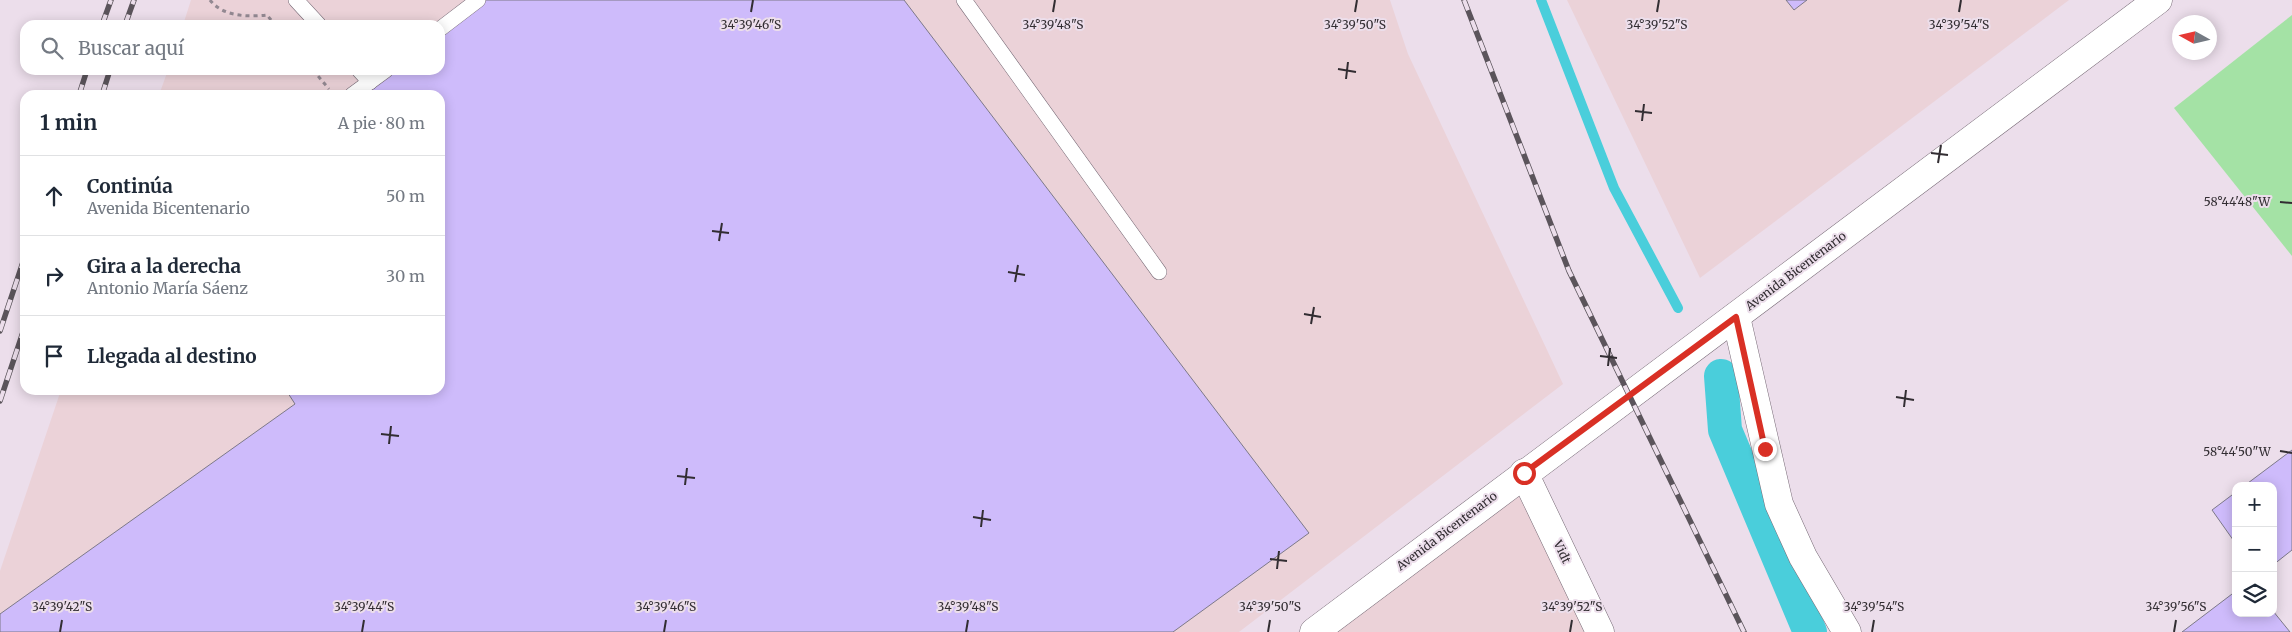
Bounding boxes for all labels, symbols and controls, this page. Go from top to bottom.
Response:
north arrow [2172,15,2217,60]
text: 34°39'46"S [721,17,781,32]
text: 34°39'48"S [1023,17,1083,32]
text: 34°39'50"S [1324,17,1386,32]
text: 34°39'52"S [1627,17,1687,32]
text: 34°39'54"S [1929,17,1989,32]
search box [20,20,445,75]
icon: search [38,34,66,62]
text: Buscar aquí [78,36,184,60]
text: 1 min [40,109,97,136]
text: A pie · 80 m [338,113,425,133]
text: Continúa [87,174,173,198]
icon: ahead [40,182,68,210]
text: 50 m [386,186,425,206]
text: 58°44'48"W [2204,194,2271,209]
text: Avenida Bicentenario [87,198,250,218]
street label: Avenida Bicentenario [1742,228,1849,314]
text: Gira a la derecha [87,254,241,278]
icon: right [40,262,68,290]
text: 30 m [386,266,425,286]
text: Antonio María Sáenz [87,278,248,298]
icon: arrive [40,342,68,370]
text: Llegada al destino [87,344,257,368]
route end [1754,438,1777,461]
text: 58°44'50"W [2203,444,2272,459]
route start [1513,462,1536,485]
map controls [2232,482,2277,617]
button: + [2232,482,2277,527]
street label: Avenida Bicentenario [1393,488,1500,574]
button: − [2232,527,2277,572]
street label: Vidt [1550,537,1575,566]
button: layers [2232,572,2277,617]
text: 34°39'42"S [32,599,92,614]
text: 34°39'44"S [334,599,394,614]
text: 34°39'46"S [636,599,696,614]
text: 34°39'48"S [938,599,998,614]
text: 34°39'50"S [1239,599,1301,614]
text: 34°39'52"S [1542,599,1602,614]
text: 34°39'54"S [1844,599,1904,614]
text: 34°39'56"S [2146,599,2206,614]

